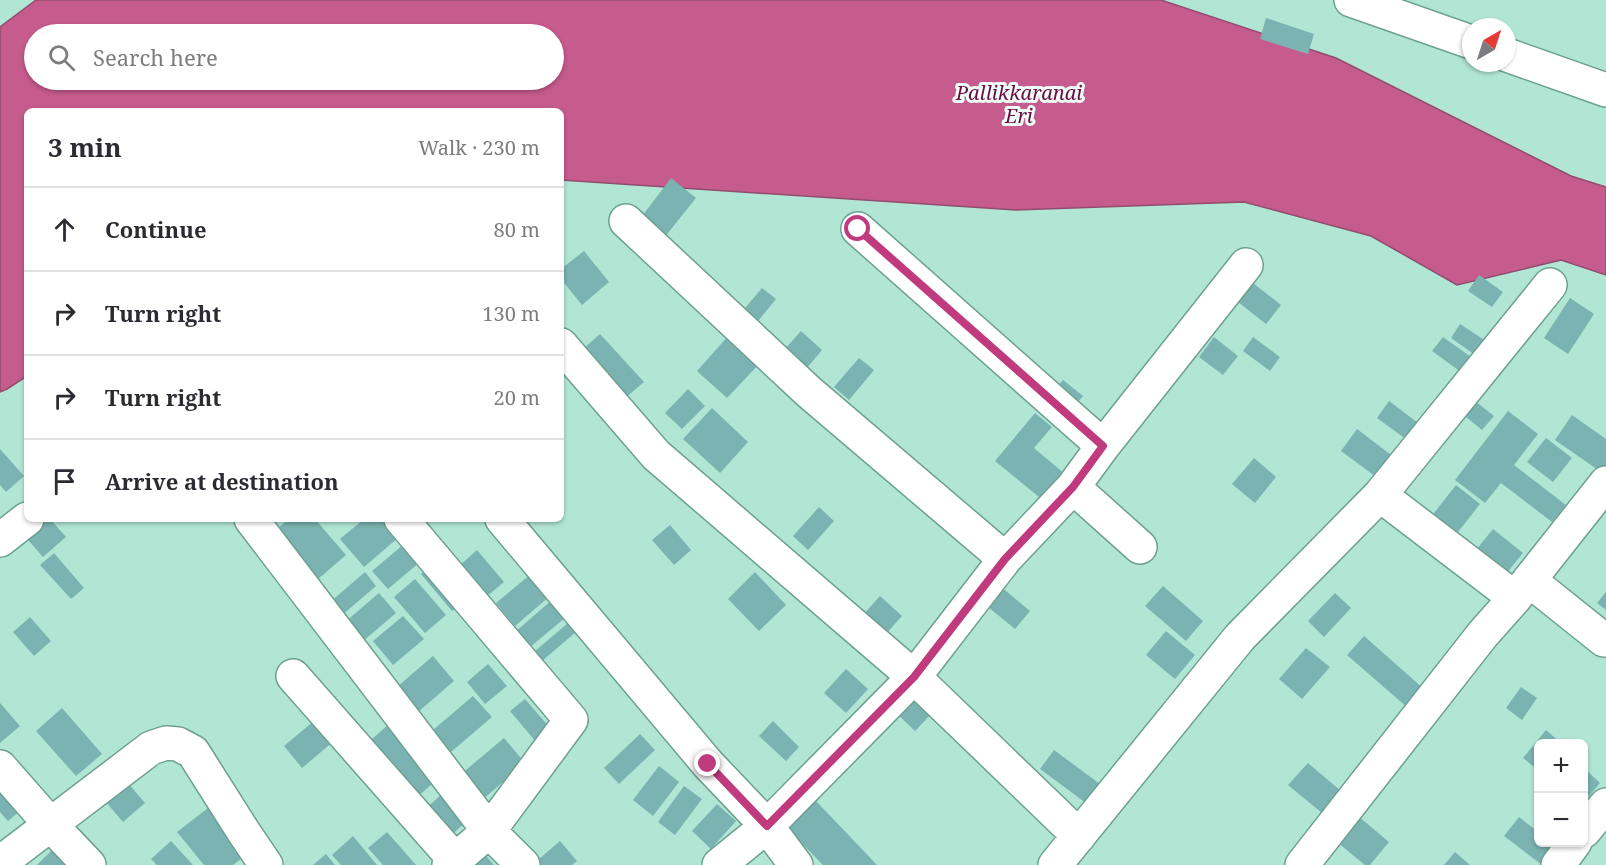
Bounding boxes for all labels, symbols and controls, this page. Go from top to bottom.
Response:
north arrow [1462,18,1516,72]
search box [24,24,564,90]
icon: search [45,41,78,74]
text: Search here [93,42,218,72]
water label: Pallikkaranai Eri [955,79,1082,129]
text: 3 min [48,129,122,165]
text: Walk · 230 m [418,134,540,161]
icon: ahead [48,213,81,246]
text: Continue [105,214,207,244]
route start [844,215,870,241]
text: 80 m [494,216,540,243]
icon: right [48,297,81,330]
text: Turn right [105,298,221,328]
text: 130 m [482,300,540,327]
icon: right [48,381,81,414]
text: Turn right [105,382,221,412]
text: 20 m [494,384,540,411]
icon: arrive [48,465,81,498]
text: Arrive at destination [105,466,339,496]
map controls [1534,739,1588,847]
button: + [1534,739,1588,793]
route end [694,750,720,776]
button: − [1534,793,1588,847]

